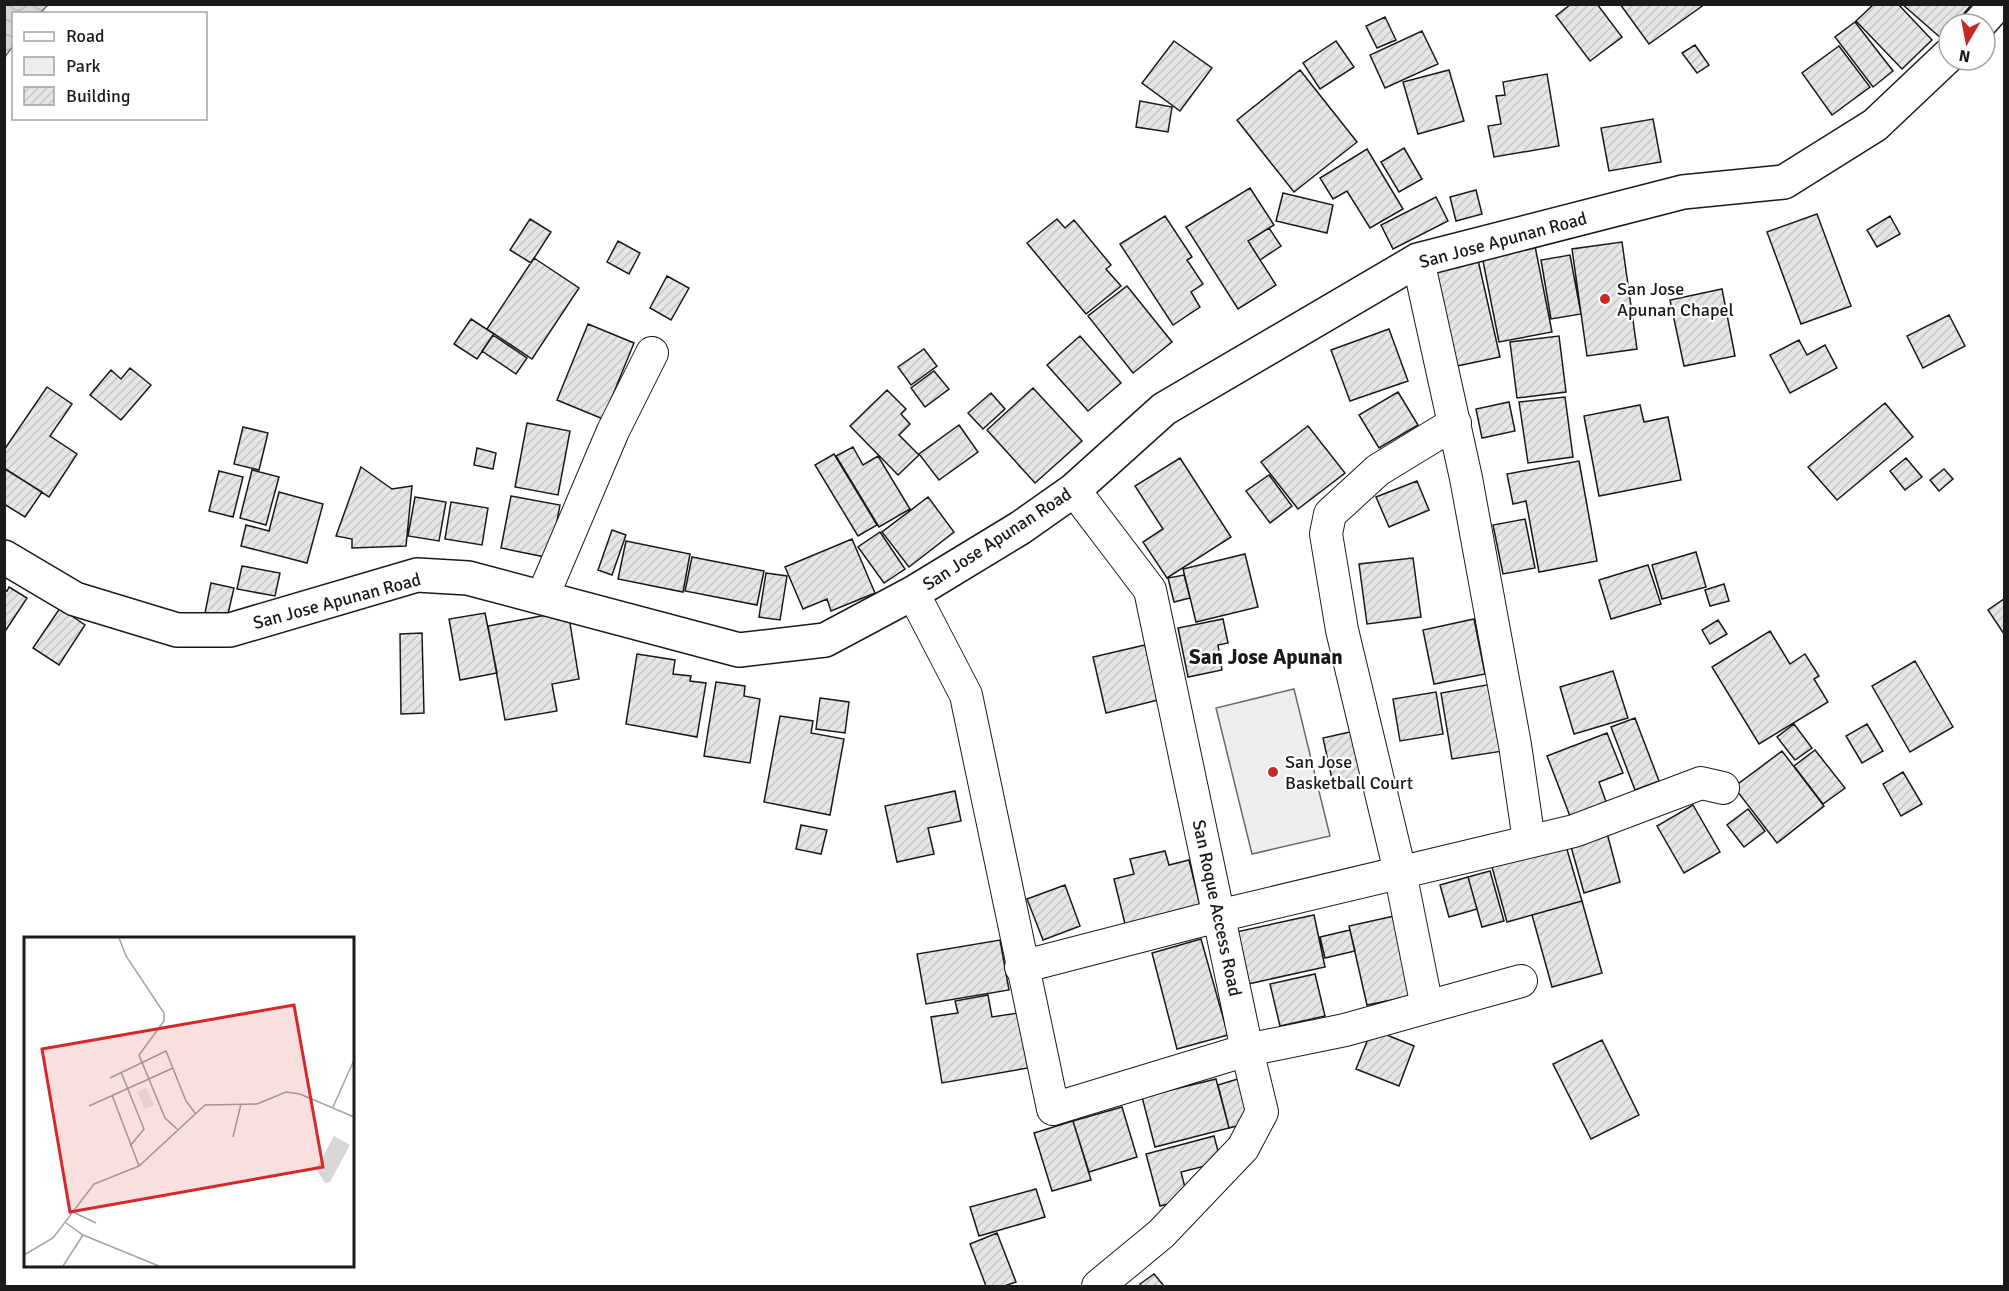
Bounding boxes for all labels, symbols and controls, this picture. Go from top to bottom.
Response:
legend [12,12,207,120]
north arrow [1937,12,1997,72]
text: Road [66,25,105,47]
text: N [1957,45,1972,67]
text: Park [66,55,101,77]
text: Building [66,85,130,107]
street label: San Jose Apunan Road [1417,207,1589,273]
place label: San Jose Apunan Chapel [1617,278,1734,321]
marker: San Jose Apunan Chapel [1598,292,1612,306]
street label: San Jose Apunan Road [919,483,1075,595]
street label: San Jose Apunan Road [251,568,423,634]
district label: San Jose Apunan [1189,644,1343,670]
place label: San Jose Basketball Court [1285,751,1413,794]
marker: San Jose Basketball Court [1266,765,1280,779]
street label: San Roque Access Road [1188,818,1246,998]
inset map [24,937,354,1267]

